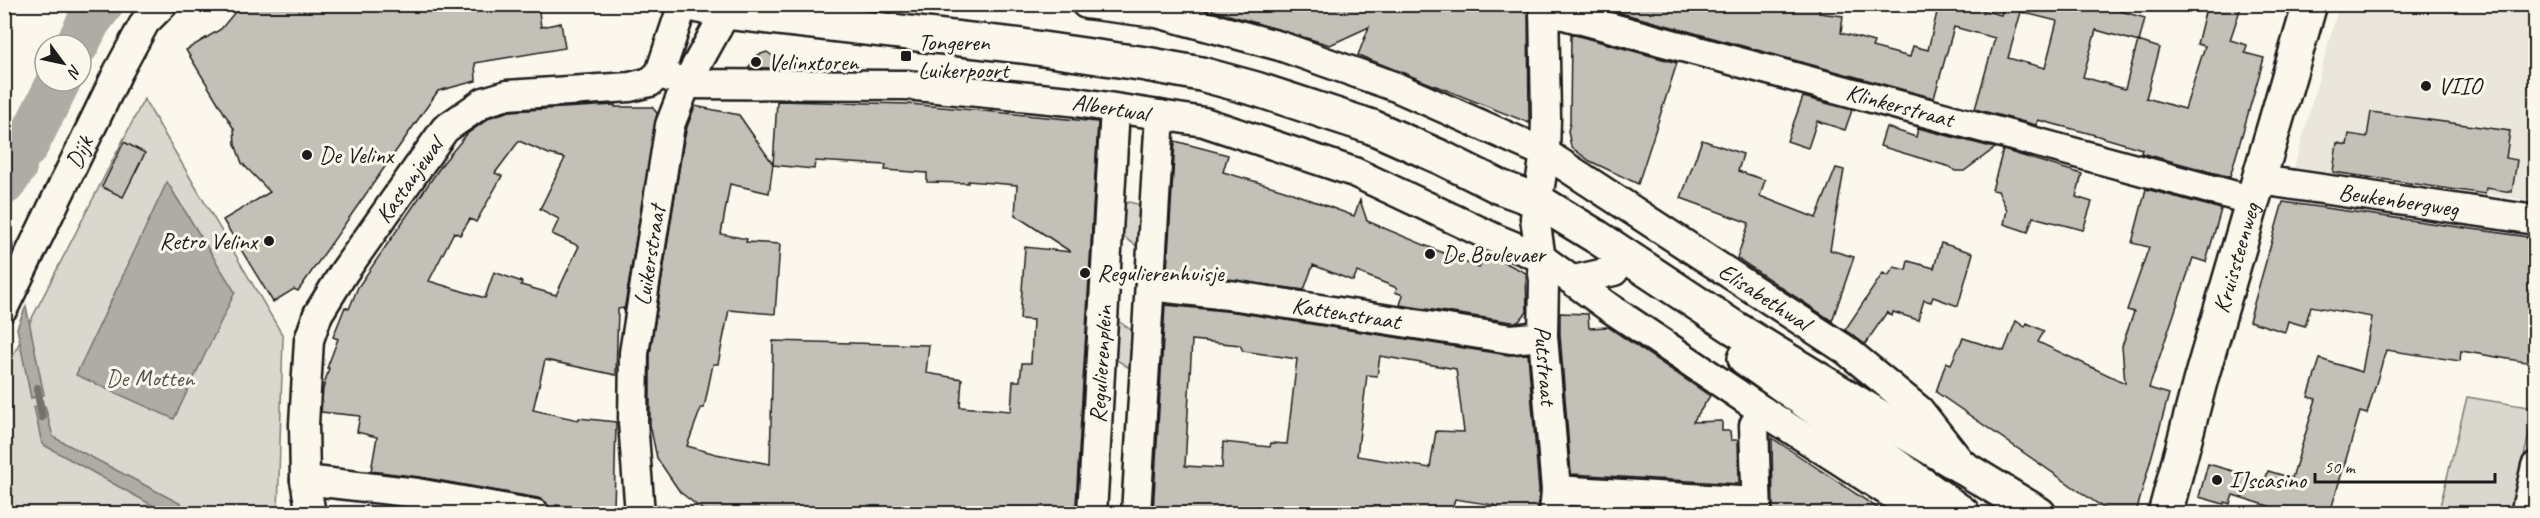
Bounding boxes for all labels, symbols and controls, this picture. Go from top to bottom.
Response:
place label: Tongeren Luikerpoort [918,27,1010,85]
north arrow [33,33,93,93]
place label: Velinxtoren [768,47,860,77]
marker: Tongeren Luikerpoort [899,49,913,63]
marker: Velinxtoren [749,55,763,69]
text: N [62,61,86,83]
place label: VIIO [2438,71,2484,101]
street label: Klinkerstraat [1843,77,1959,135]
marker: VIIO [2419,79,2433,93]
street label: Albertwal [1070,87,1155,129]
street label: Kastanjewal [368,128,452,229]
street label: Dijk [59,129,101,173]
place label: De Velinx [319,140,395,170]
marker: De Velinx [300,148,314,162]
street label: Beukenbergweg [2337,177,2462,224]
street label: Kruissteenweg [2206,198,2267,316]
street label: Luikerstraat [627,200,673,308]
place label: Retro Velinx [159,226,259,256]
marker: Retro Velinx [262,234,276,248]
place label: De Boulevaer [1442,239,1548,269]
marker: De Boulevaer [1423,247,1437,261]
street label: Elisabethwal [1713,256,1819,339]
place label: Regulierenhuisje [1097,258,1226,288]
marker: Regulierenhuisje [1078,266,1092,280]
street label: Kattenstraat [1290,290,1404,337]
street label: Regulierenplein [1082,303,1119,424]
street label: Putstraat [1528,326,1564,408]
park label: De Motten [106,363,195,393]
scale bar [2315,446,2495,484]
text: 50 m [2324,456,2357,478]
place label: IJscasino [2229,465,2307,495]
marker: IJscasino [2210,473,2224,487]

